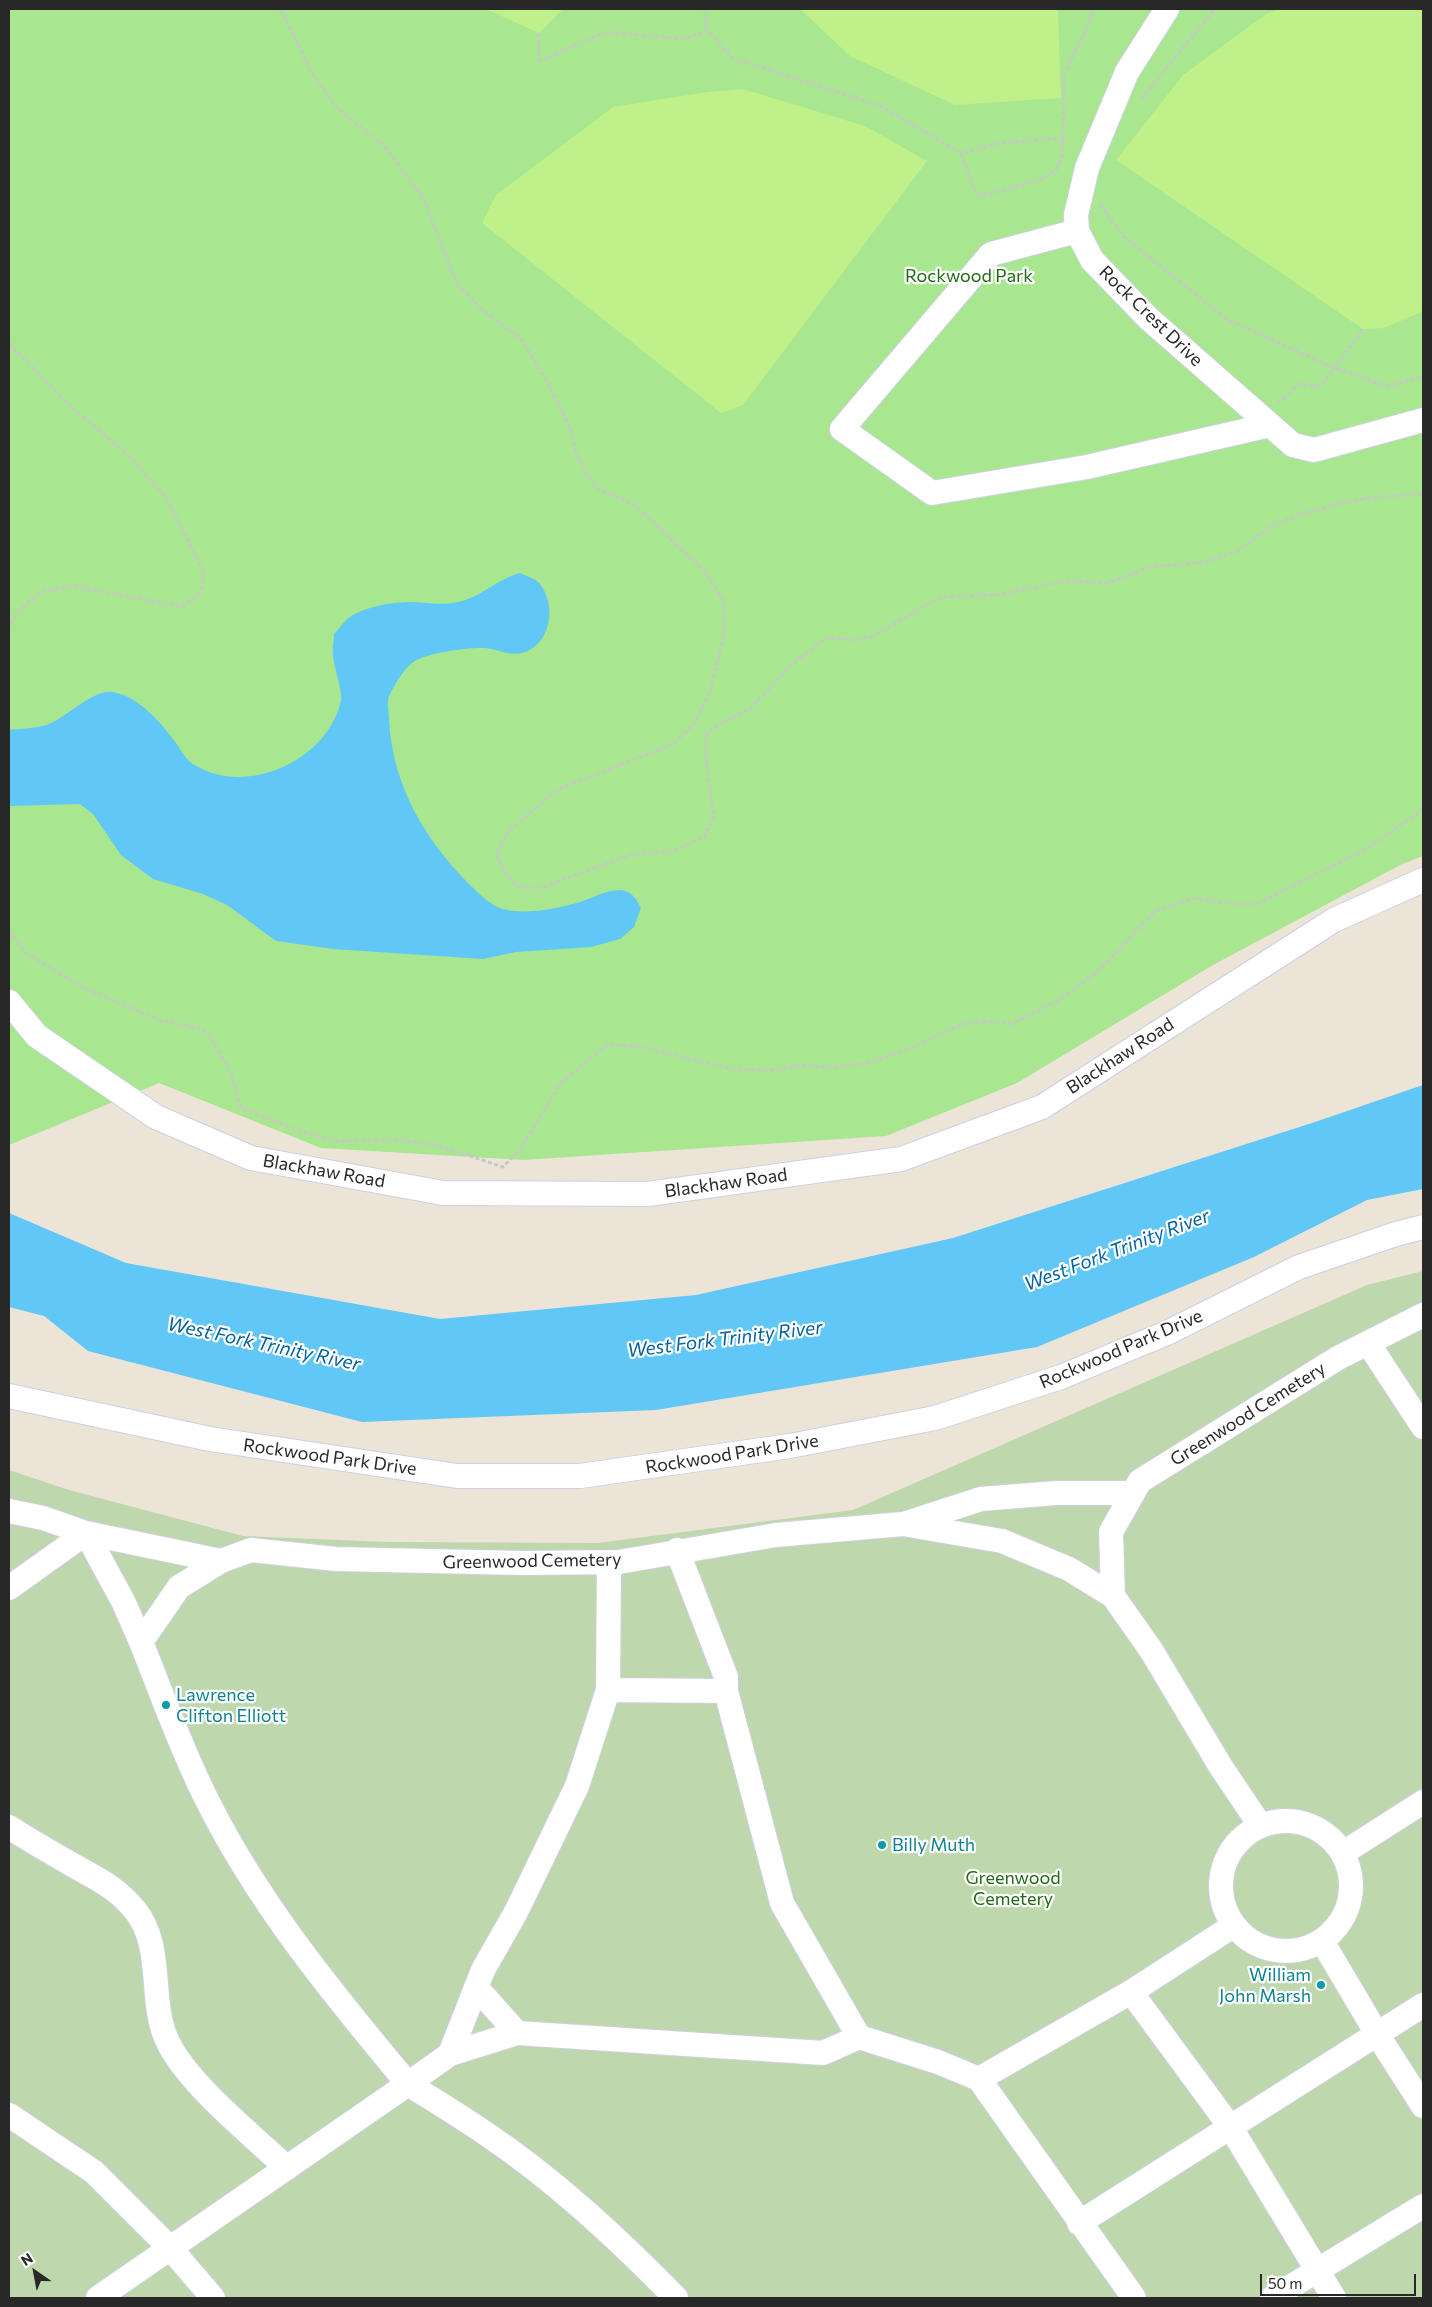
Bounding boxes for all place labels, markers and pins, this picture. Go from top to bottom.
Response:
place label: Lawrence Clifton Elliott [176,1684,286,1726]
marker: Lawrence Clifton Elliott [160,1699,172,1711]
place label: Billy Muth [892,1834,975,1856]
marker: Billy Muth [876,1839,888,1851]
place label: William John Marsh [1219,1964,1311,2006]
marker: William John Marsh [1315,1979,1327,1991]

